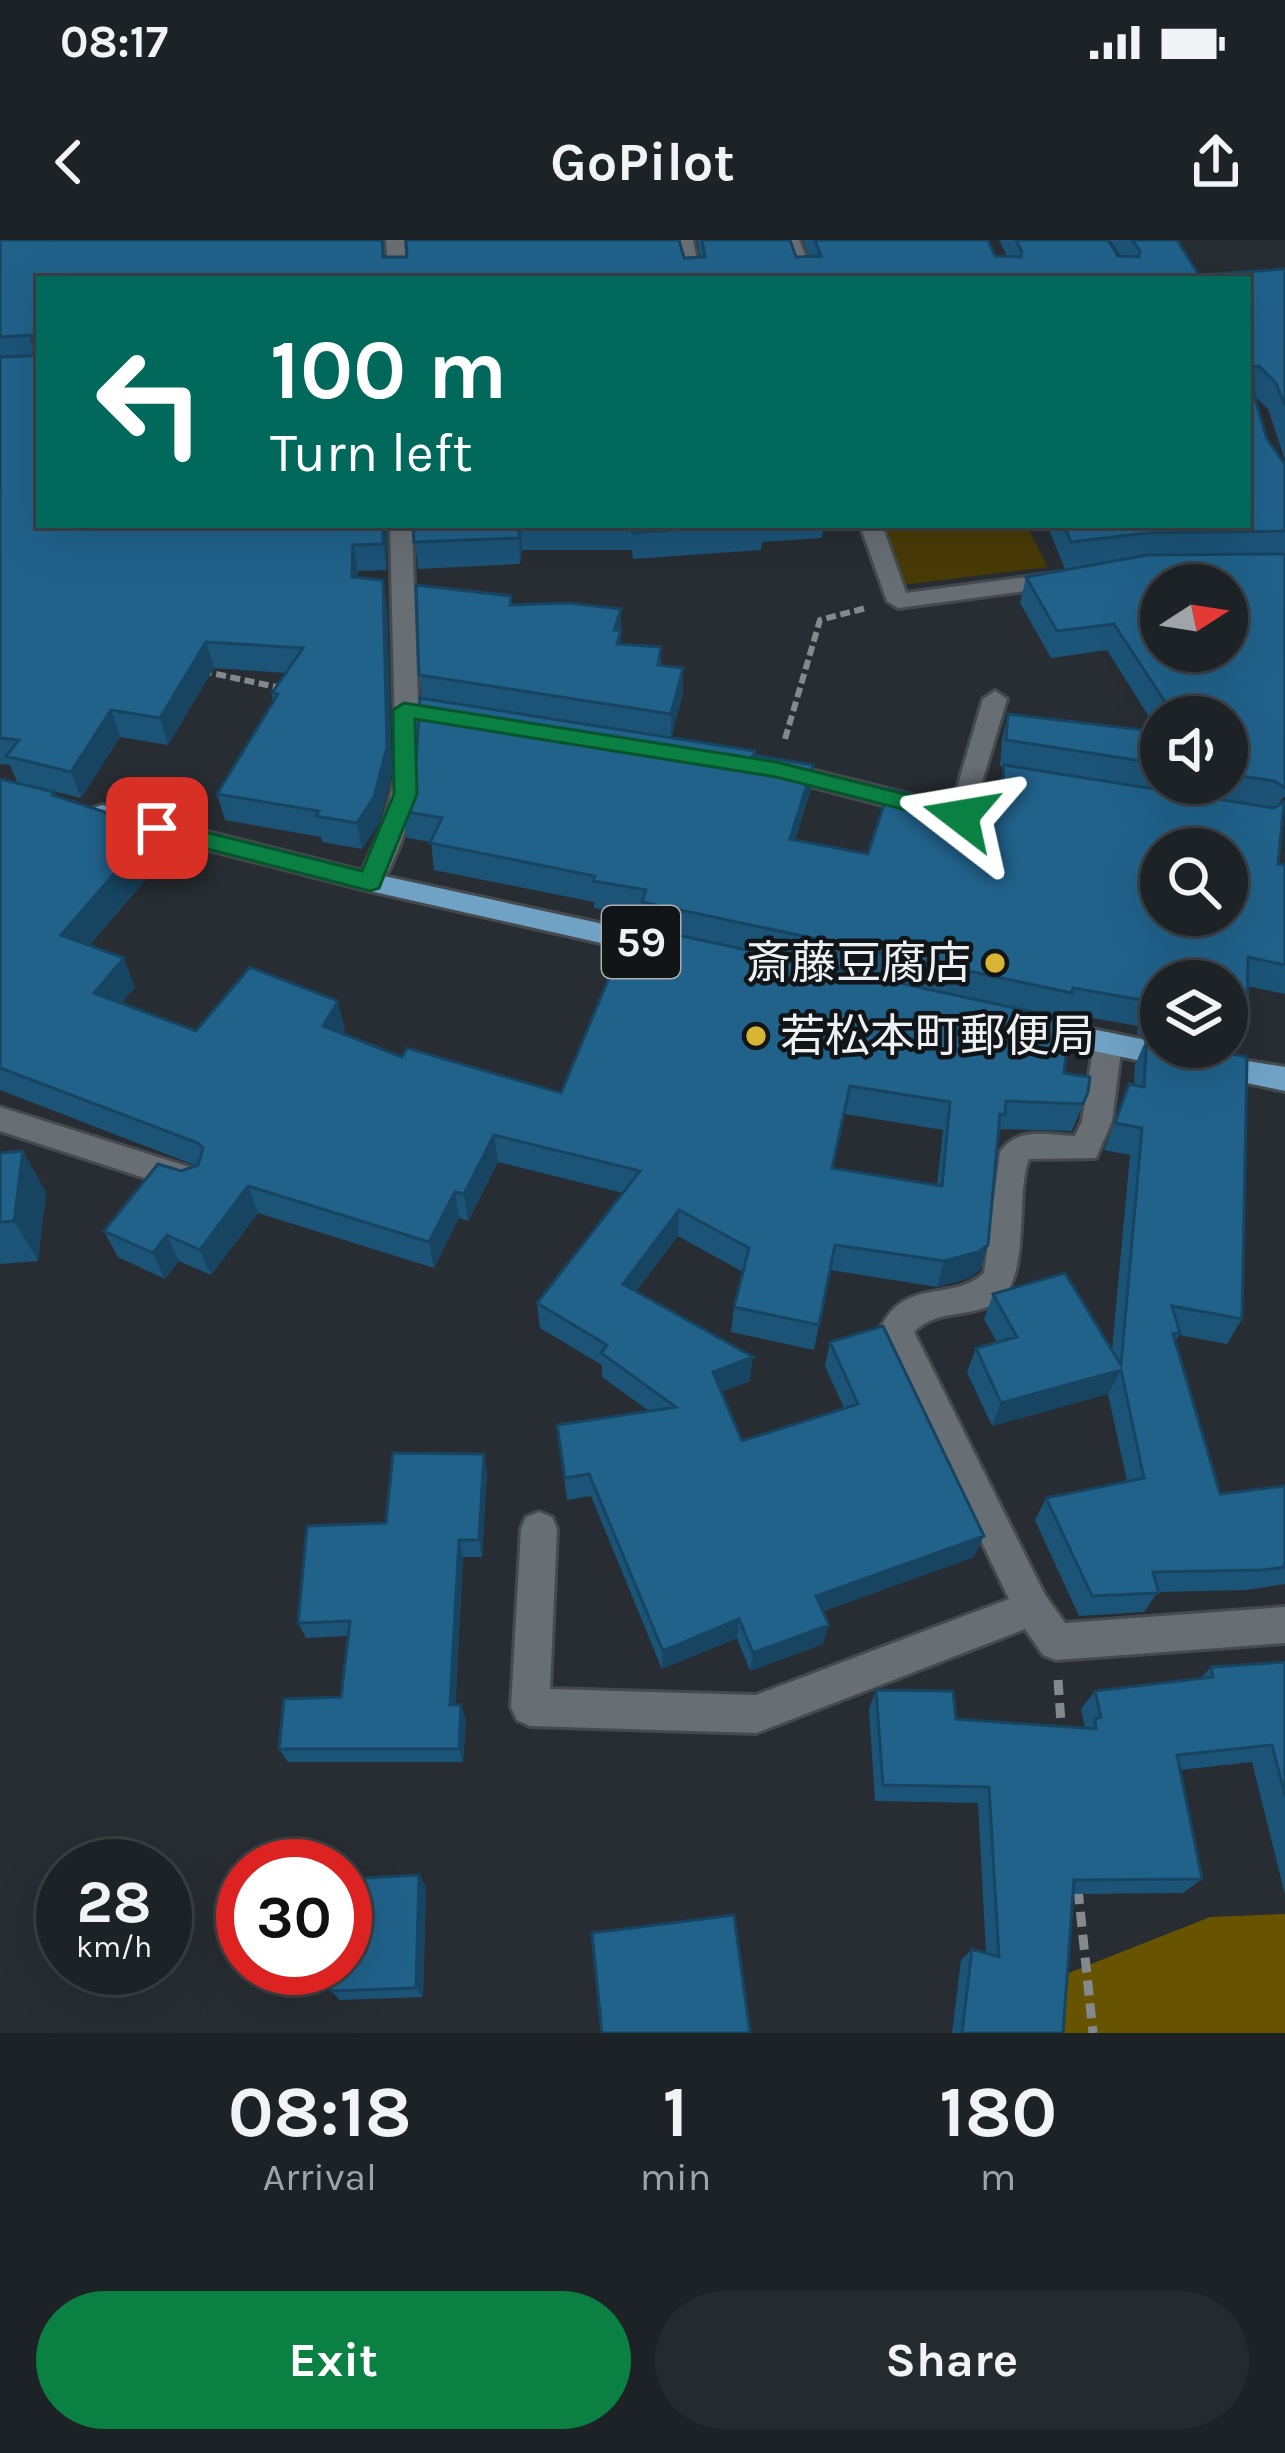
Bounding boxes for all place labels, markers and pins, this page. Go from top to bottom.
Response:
pin [106,777,208,879]
place label: 斎藤豆腐店 [746,937,971,989]
marker: 斎藤豆腐店 [982,950,1008,976]
place label: 若松本町郵便局 [780,1010,1095,1062]
marker: 若松本町郵便局 [743,1023,769,1049]

